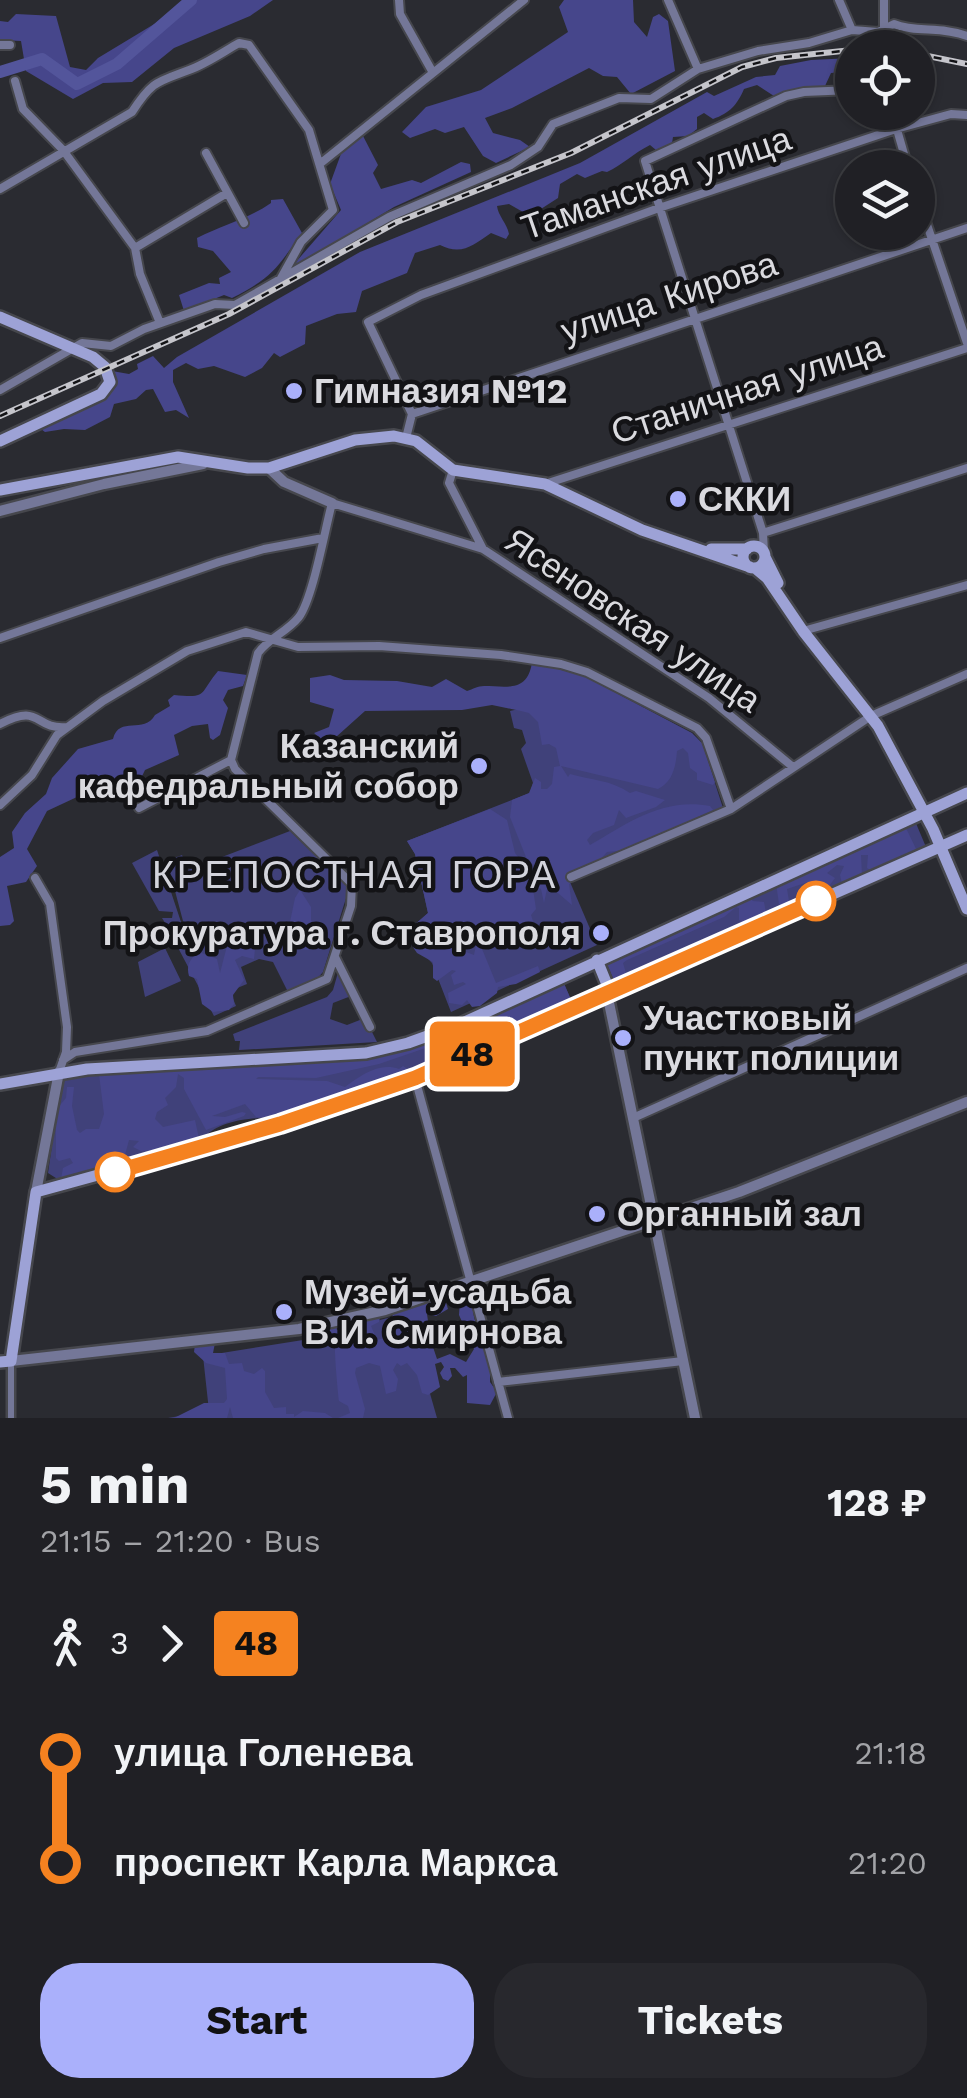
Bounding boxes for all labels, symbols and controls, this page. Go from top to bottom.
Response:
map controls [835,30,935,250]
button: locate [835,30,935,130]
street label: Таманская улица [516,117,797,249]
button: layers [835,150,935,250]
street label: улица Кирова [556,242,783,352]
street label: Станичная улица [606,325,889,453]
place label: Гимназия №12 [314,370,567,412]
marker: Гимназия №12 [283,380,305,402]
place label: СККИ [698,478,791,520]
marker: СККИ [667,488,689,510]
street label: Ясеновская улица [497,519,769,721]
place label: Казанский кафедральный собор [78,725,459,807]
marker: Казанский кафедральный собор [468,755,490,777]
district label: КРЕПОСТНАЯ ГОРА [152,853,558,897]
unlabelled marker [797,882,835,920]
place label: Прокуратура г. Ставрополя [103,912,581,954]
marker: Прокуратура г. Ставрополя [590,922,612,944]
place label: Участковый пункт полиции [643,997,899,1079]
line badge: 48 [427,1022,517,1086]
marker: Участковый пункт полиции [612,1027,634,1049]
text: 48 [450,1033,494,1075]
unlabelled marker [96,1153,134,1191]
place label: Органный зал [617,1193,862,1235]
marker: Органный зал [586,1203,608,1225]
place label: Музей-усадьба В.И. Смирнова [304,1271,572,1353]
marker: Музей-усадьба В.И. Смирнова [273,1301,295,1323]
text: 5 min [40,1452,190,1516]
text: 128 ₽ [827,1481,927,1525]
text: 21:15 – 21:20 · Bus [40,1522,321,1560]
icon: walk [40,1616,95,1671]
icon: forward [144,1616,199,1671]
text: 48 [234,1622,278,1664]
text: 3 [110,1624,129,1662]
text: улица Голенева [114,1731,413,1775]
text: 21:18 [854,1734,927,1772]
text: проспект Карла Маркса [114,1841,558,1885]
text: 21:20 [848,1844,927,1882]
button: Start [40,1963,474,2078]
button: Tickets [494,1963,927,2078]

